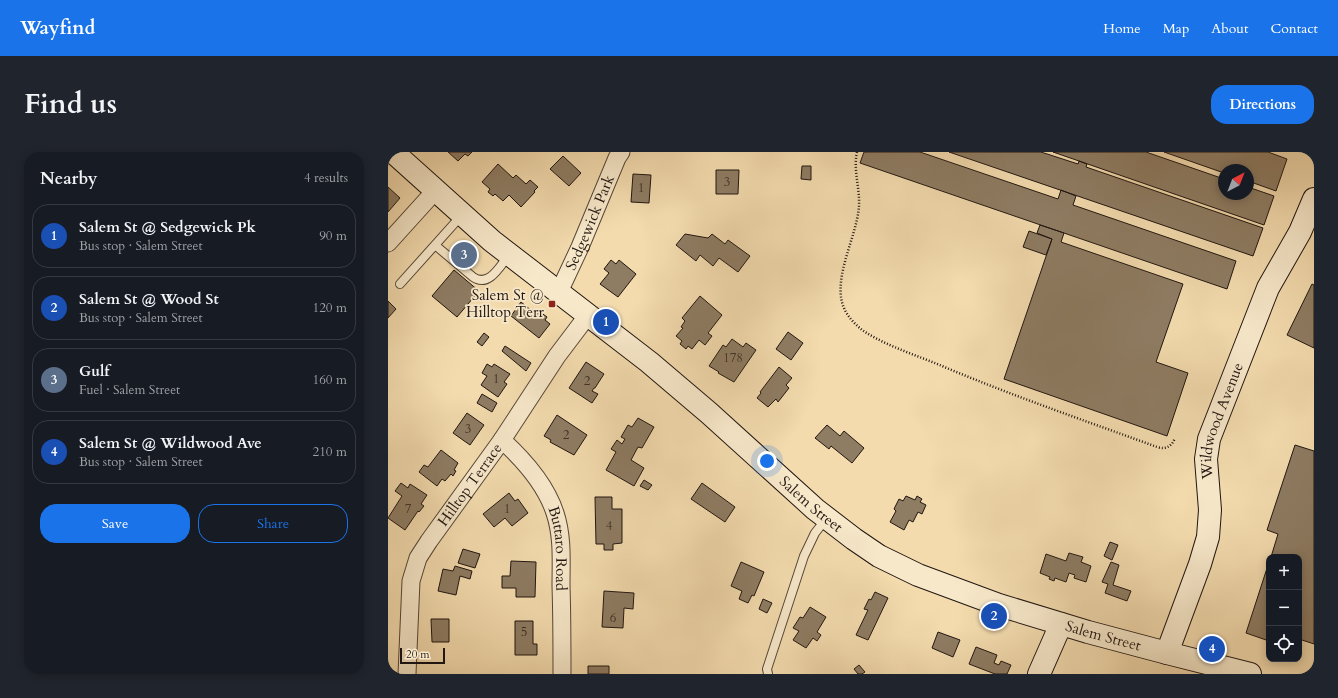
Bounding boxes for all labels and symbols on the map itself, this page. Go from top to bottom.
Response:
north arrow [1218,164,1254,200]
street label: Sedgewick Park [561,172,619,273]
house number: 3 [724,173,730,191]
house number: 1 [638,179,644,197]
pin: 3 [451,240,477,270]
place label: Salem St @ Hilltop Terr [466,285,545,322]
marker: Salem St @ Hilltop Terr [547,299,557,309]
pin: 1 [593,307,619,337]
house number: 178 [723,349,743,367]
street label: Wildwood Avenue [1196,360,1248,481]
house number: 1 [493,370,499,388]
house number: 2 [584,372,591,390]
house number: 3 [465,420,471,438]
house number: 2 [563,426,570,444]
street label: Hilltop Terrace [433,439,507,530]
your location [757,451,777,471]
street label: Salem Street [775,471,847,537]
house number: 7 [405,500,412,518]
house number: 1 [504,500,510,518]
street label: Buttaro Road [543,503,571,591]
house number: 4 [606,517,613,535]
pin: 2 [981,601,1007,631]
house number: 6 [610,609,617,627]
street label: Salem Street [1063,616,1143,656]
house number: 5 [521,623,527,641]
pin: 4 [1199,634,1225,664]
scale bar [400,646,445,665]

